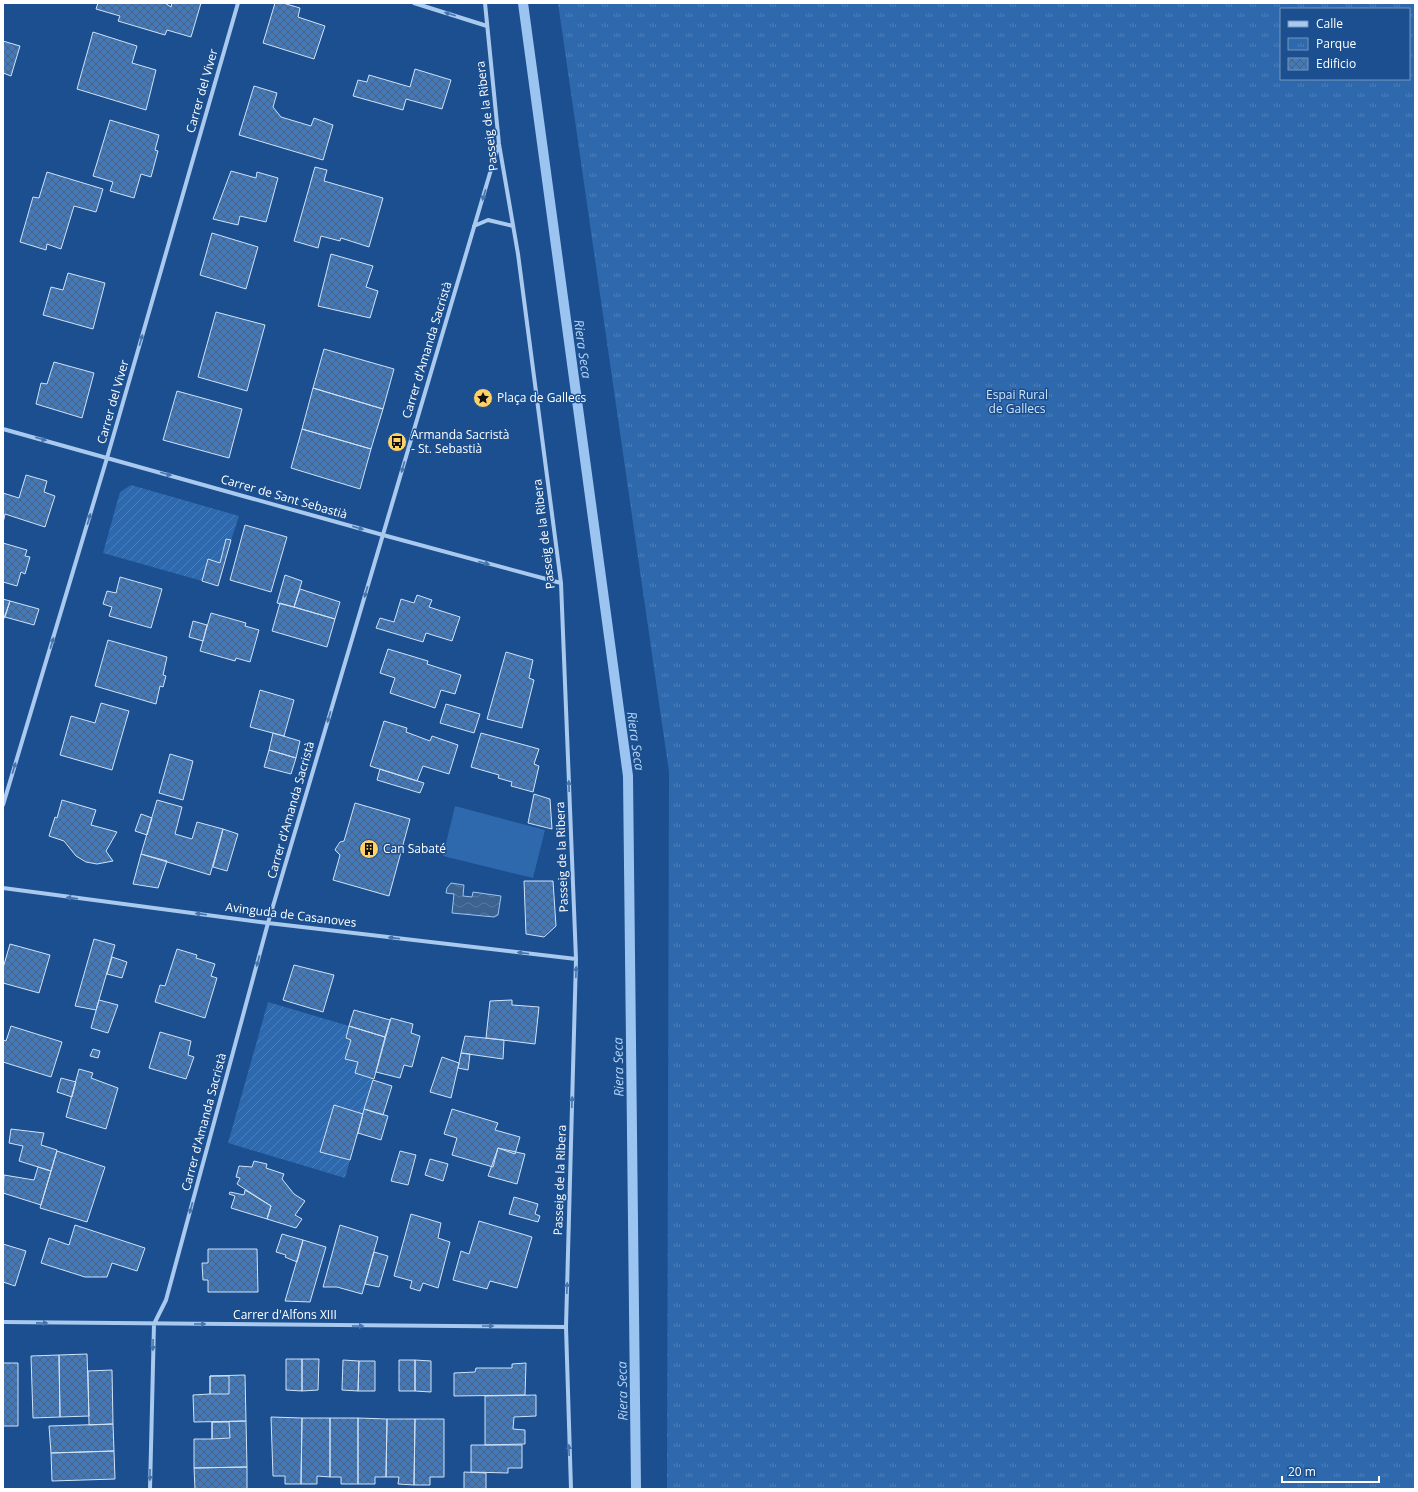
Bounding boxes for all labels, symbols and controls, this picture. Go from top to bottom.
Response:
legend [1280,8,1410,80]
one-way arrow [444,11,456,17]
text: Calle [1316,15,1343,32]
text: Parque [1316,35,1356,52]
street label: Carrer del Viver [181,47,222,135]
text: Edificio [1316,55,1356,72]
street label: Passeig de la Ribera [471,60,502,172]
one-way arrow [481,189,487,201]
street label: Carrer d'Amanda Sacristà [398,279,455,420]
water label: Riera Seca [570,318,596,380]
one-way arrow [138,334,144,346]
street label: Carrer del Viver [92,358,133,446]
park label: Espai Rural de Gallecs [986,386,1048,417]
place icon: Plaça de Gallecs [472,387,494,409]
place label: Plaça de Gallecs [497,389,587,406]
place label: Armanda Sacristà - St. Sebastià [411,426,509,457]
bus stop icon: Armanda Sacristà - St. Sebastià [386,431,408,453]
one-way arrow [35,436,47,442]
one-way arrow [400,462,406,474]
street label: Carrer de Sant Sebastià [219,470,349,523]
one-way arrow [160,471,172,477]
street label: Passeig de la Ribera [528,478,559,590]
one-way arrow [86,512,92,524]
one-way arrow [353,525,365,531]
one-way arrow [478,560,490,566]
one-way arrow [363,586,369,598]
one-way arrow [49,637,55,649]
water label: Riera Seca [623,710,649,772]
one-way arrow [326,711,332,723]
street label: Carrer d'Amanda Sacristà [263,739,318,881]
one-way arrow [11,762,17,774]
one-way arrow [566,779,572,792]
street label: Passeig de la Ribera [551,801,572,913]
building icon: Can Sabaté [358,838,380,860]
place label: Can Sabaté [383,840,446,857]
one-way arrow [66,894,78,901]
street label: Avinguda de Casanoves [225,898,358,931]
one-way arrow [195,911,207,917]
one-way arrow [388,934,400,941]
one-way arrow [517,949,529,956]
one-way arrow [254,954,260,967]
one-way arrow [572,966,579,978]
water label: Riera Seca [608,1037,628,1097]
street label: Carrer d'Amanda Sacristà [177,1051,230,1193]
one-way arrow [569,1095,575,1108]
street label: Passeig de la Ribera [549,1124,570,1236]
one-way arrow [188,1202,194,1214]
one-way arrow [564,1281,570,1294]
street label: Carrer d'Alfons XIII [233,1306,337,1323]
one-way arrow [36,1319,48,1326]
one-way arrow [194,1321,207,1327]
one-way arrow [352,1322,364,1329]
one-way arrow [482,1323,494,1330]
one-way arrow [150,1339,156,1352]
water label: Riera Seca [612,1361,632,1421]
one-way arrow [566,1444,573,1456]
scale bar [1282,1458,1379,1484]
text: 20 m [1288,1463,1316,1480]
one-way arrow [147,1469,154,1481]

